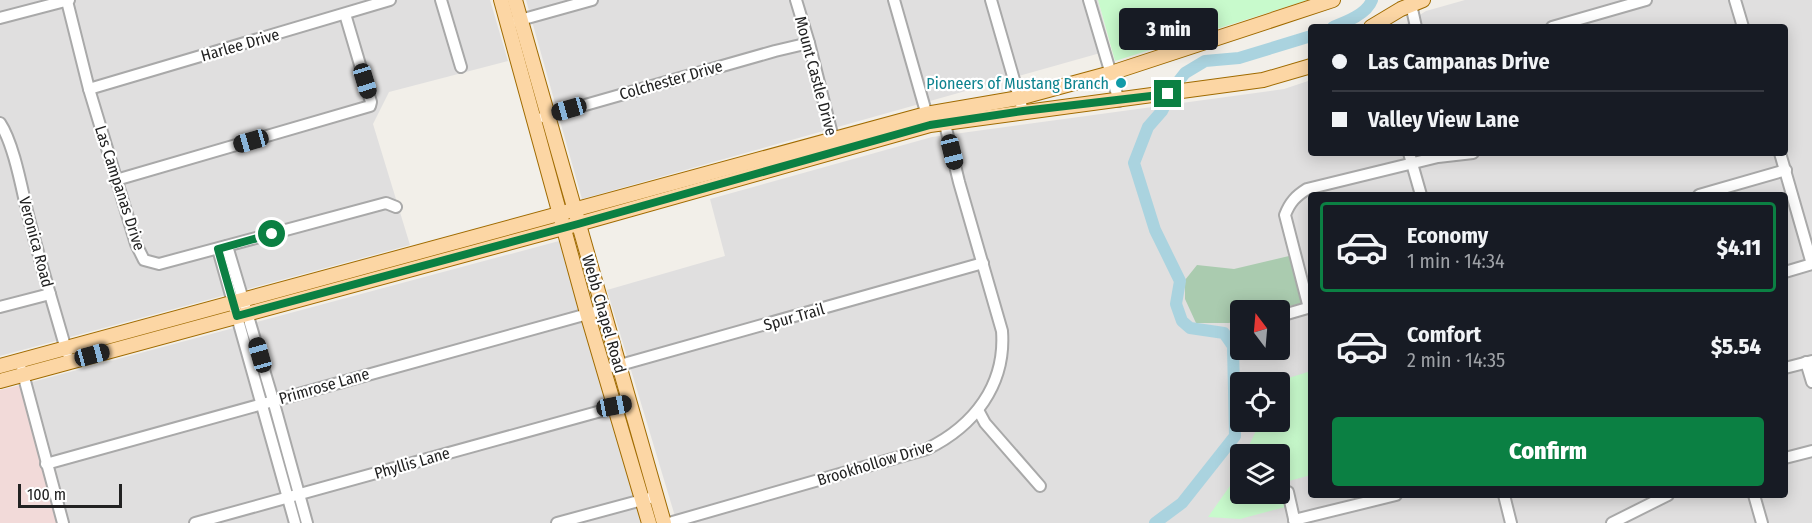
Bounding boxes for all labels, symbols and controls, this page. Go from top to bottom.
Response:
callout: 3 min [1118,7,1218,49]
street label: Mount Castle Drive [791,14,841,138]
text: 3 min [1146,17,1191,41]
street label: Harlee Drive [199,25,281,65]
text: Las Campanas Drive [1368,48,1550,75]
street label: Colchester Drive [617,56,725,104]
car [351,61,379,101]
place label: Pioneers of Mustang Branch [926,74,1109,93]
marker: Pioneers of Mustang Branch [1114,76,1128,90]
route end [1154,80,1181,107]
car [549,95,589,123]
text: Valley View Lane [1368,106,1519,133]
street label: Las Campanas Drive [91,123,149,253]
car [231,127,271,155]
car [939,132,965,172]
street label: Veronica Road [15,195,57,289]
route start [258,220,285,247]
icon: car [1335,220,1389,274]
text: Economy [1407,222,1488,249]
text: $4.11 [1717,234,1761,261]
text: 1 min · 14:34 [1407,249,1505,273]
street label: Webb Chapel Road [578,253,630,375]
street label: Spur Trail [761,299,827,335]
north arrow [1230,300,1290,360]
map controls [1230,300,1290,504]
icon: car [1335,319,1389,373]
text: Comfort [1407,321,1481,348]
text: $5.54 [1711,333,1761,360]
car [246,335,274,375]
car [72,342,112,368]
text: 2 min · 14:35 [1407,348,1505,372]
street label: Primrose Lane [277,364,371,408]
button: locate [1230,372,1290,432]
car [595,394,633,418]
button: Confirm [1332,417,1764,486]
street label: Brookhollow Drive [815,436,935,490]
street label: Phyllis Lane [372,443,452,483]
button: layers [1230,444,1290,504]
scale bar [18,481,122,508]
text: 100 m [27,485,66,504]

